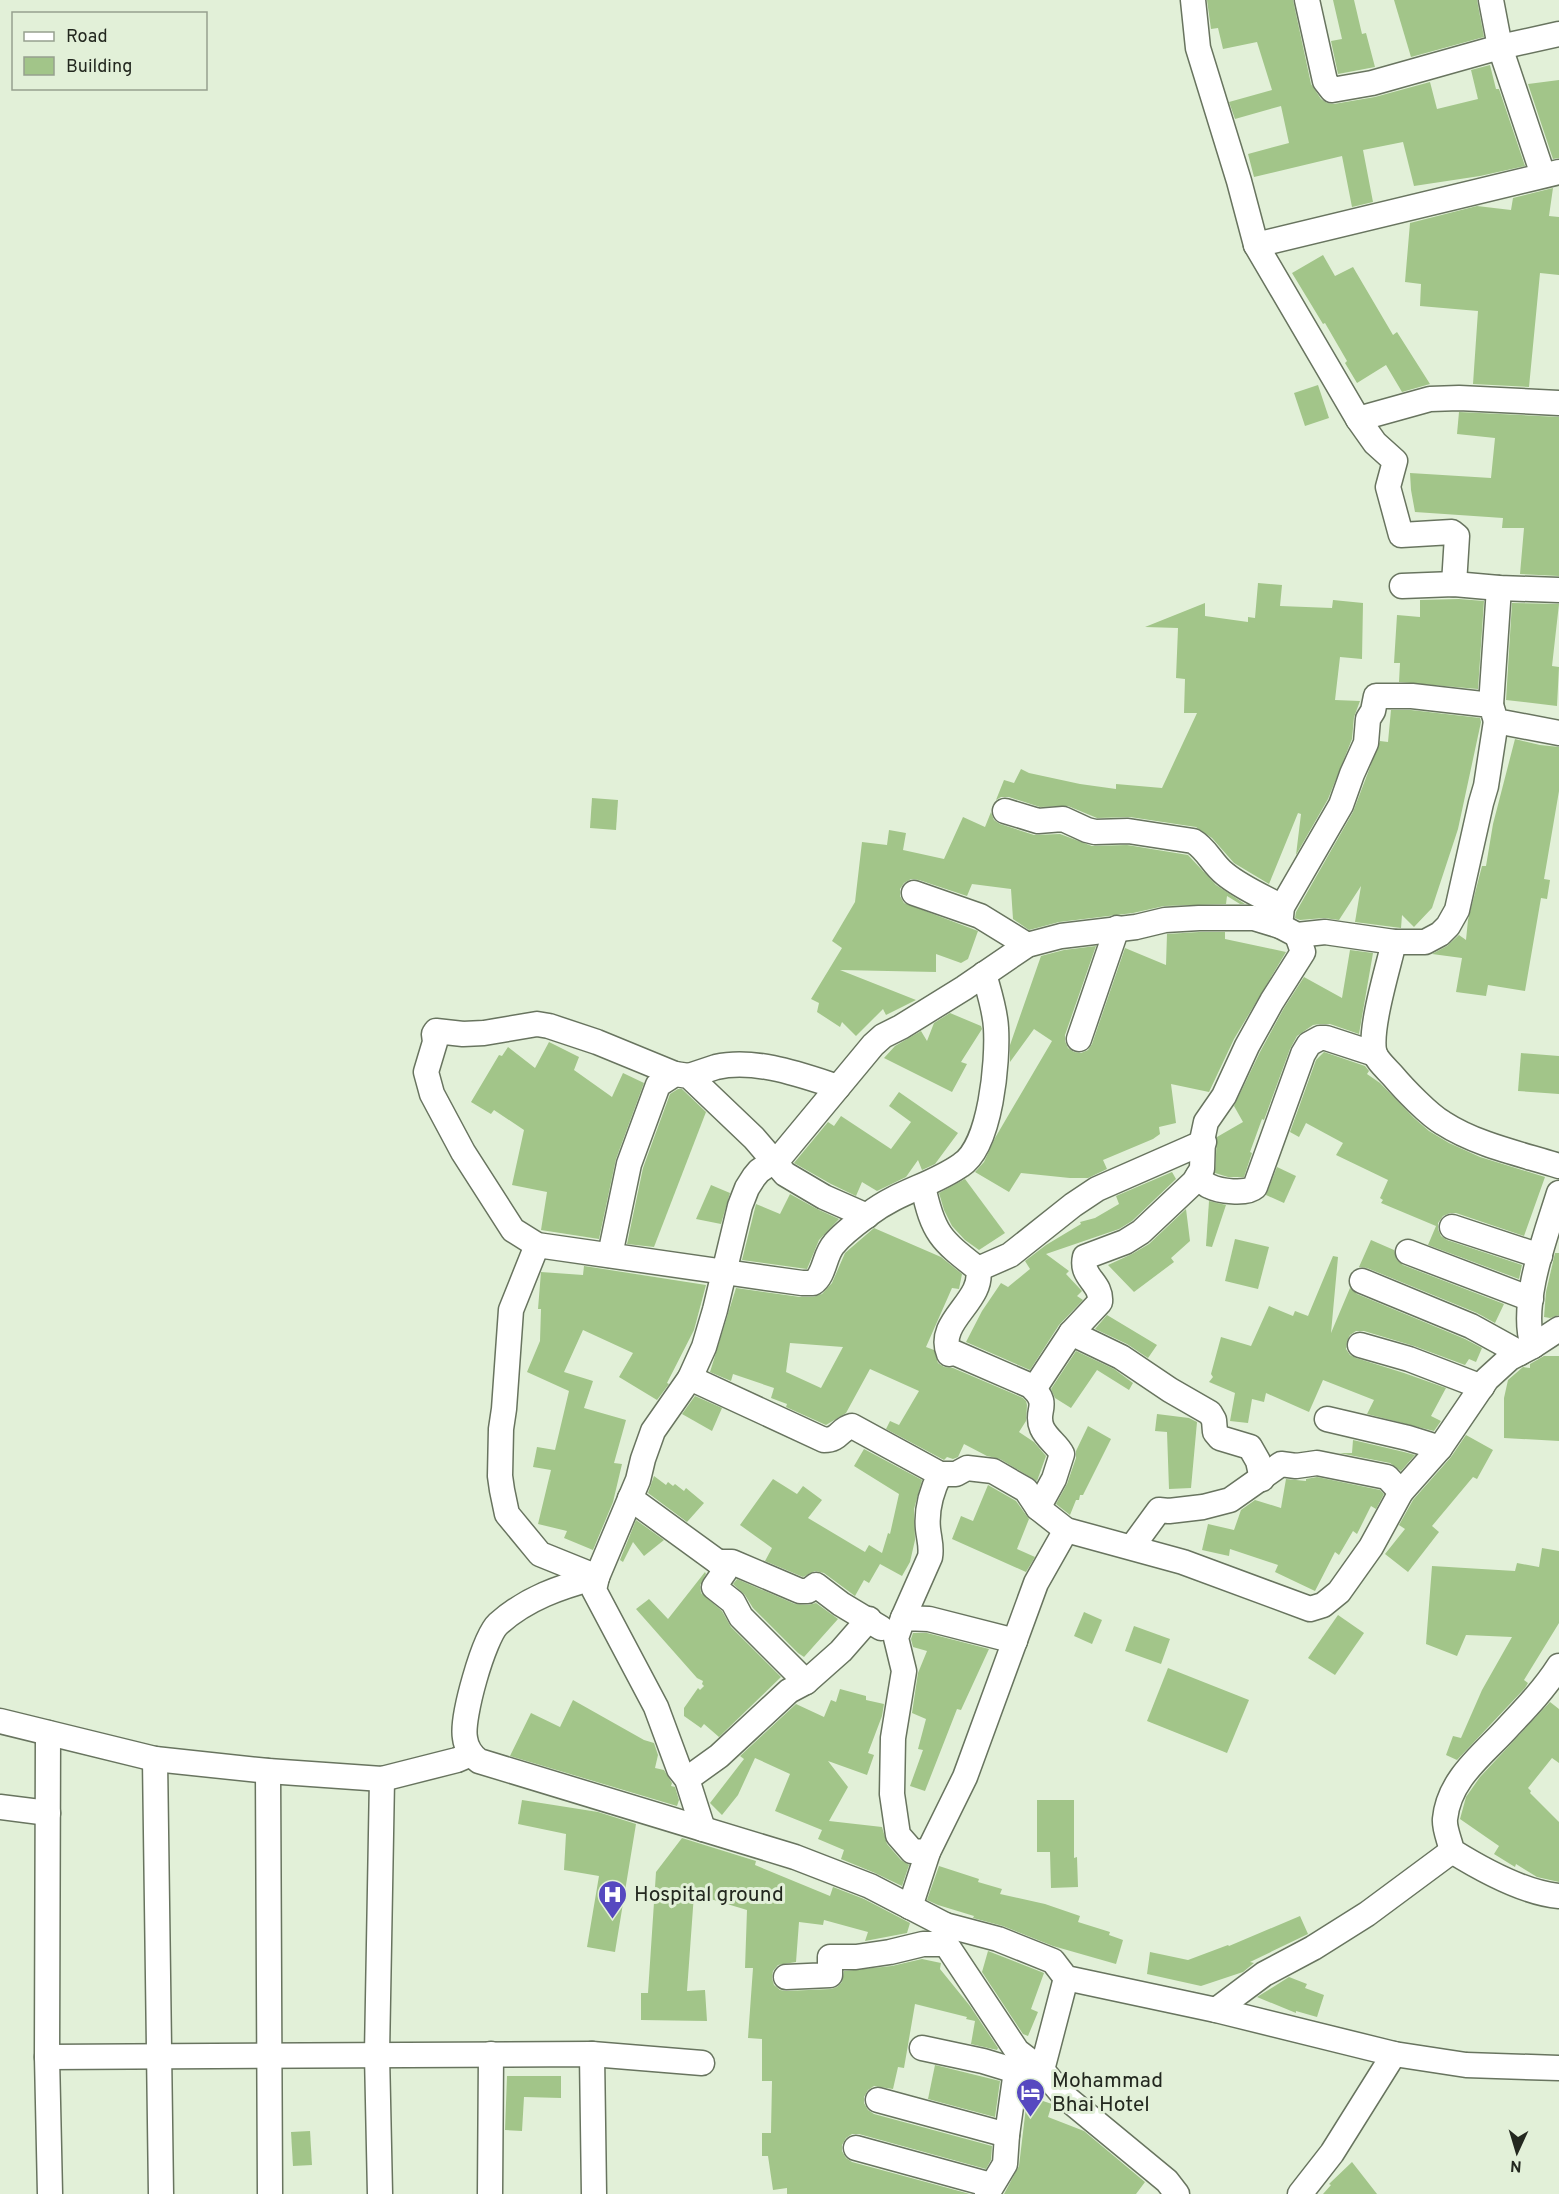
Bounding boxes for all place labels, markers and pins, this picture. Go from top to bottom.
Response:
hospital icon: Hospital ground [597,1878,629,1920]
place label: Hospital ground [634,1882,784,1909]
place label: Mohammad Bhai Hotel [1052,2068,1163,2119]
hotel icon: Mohammad Bhai Hotel [1015,2076,1047,2118]

